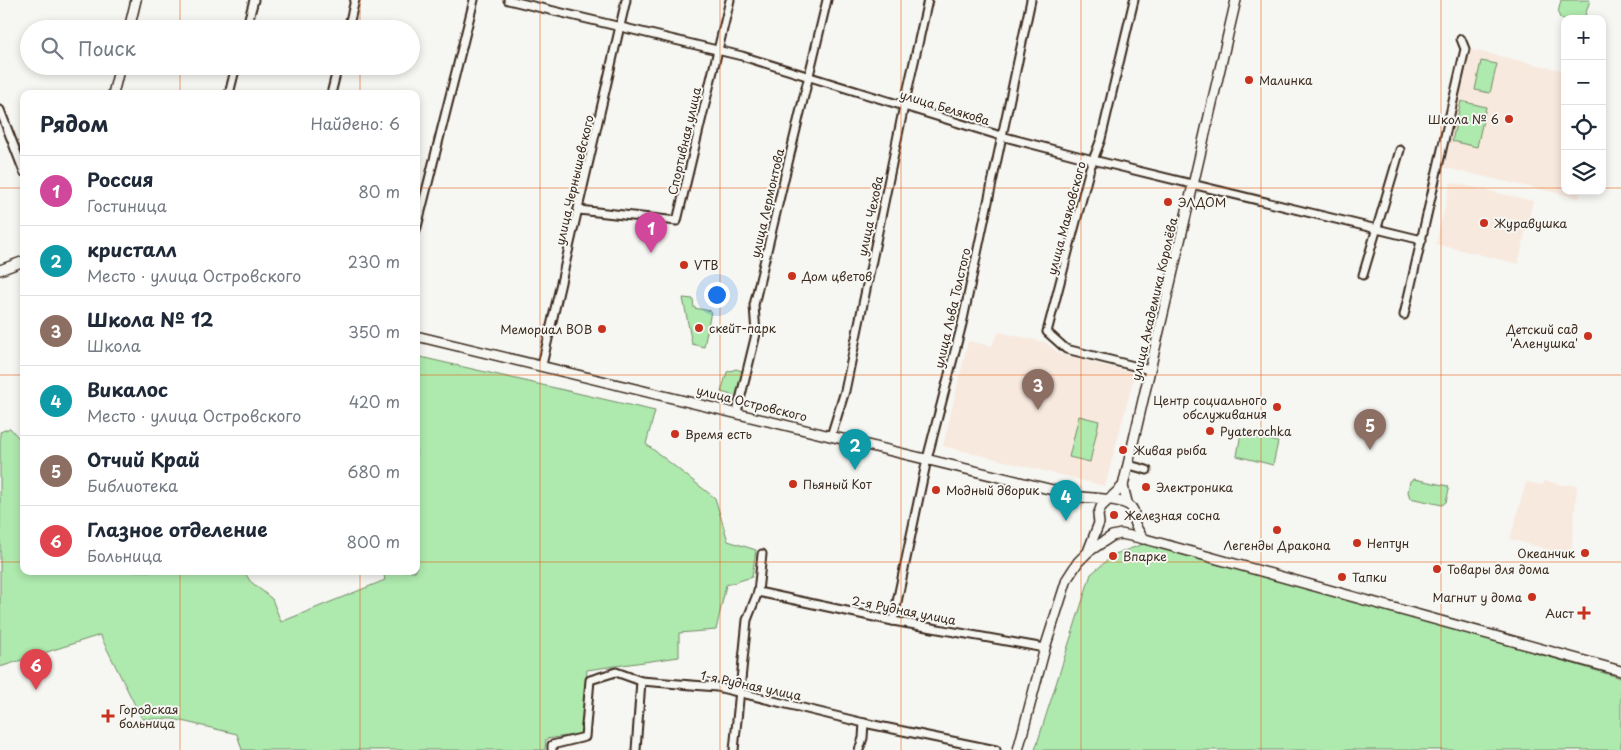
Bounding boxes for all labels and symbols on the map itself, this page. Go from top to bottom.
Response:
place label: Малинка [1259,71,1313,89]
marker: Малинка [1243,74,1255,86]
street label: Спортивная улица [663,85,705,197]
street label: улица Белякова [898,85,993,129]
place label: Школа № 6 [1428,110,1499,128]
street label: улица Чернышевского [550,113,598,247]
marker: Школа № 6 [1503,113,1515,125]
street label: улица Лермонтова [746,146,788,259]
street label: улица Маяковского [1042,159,1090,277]
street label: улица Чехова [853,174,887,258]
place label: ЭЛДОМ [1178,193,1226,211]
marker: ЭЛДОМ [1162,196,1174,208]
pin: 1 [635,212,667,253]
place label: Журавушка [1494,214,1568,232]
street label: улица Академика Королёва [1126,215,1182,382]
marker: Журавушка [1478,217,1490,229]
street label: улица Льва Толстого [929,246,975,370]
place label: VTB [694,256,718,274]
marker: VTB [678,259,690,271]
place label: Дом цветов [801,267,872,285]
marker: Дом цветов [786,270,798,282]
your location [704,282,730,308]
place label: скейт-парк [709,319,777,337]
place label: Мемориал ВОВ [500,320,593,338]
place label: Детский сад 'Аленушка' [1506,320,1578,352]
marker: скейт-парк [693,322,705,334]
marker: Мемориал ВОВ [596,323,608,335]
marker: Детский сад 'Аленушка' [1582,330,1594,342]
pin: 3 [1022,369,1054,410]
street label: улица Островского [695,381,809,425]
place label: Центр социального обслуживания [1153,391,1267,423]
marker: Центр социального обслуживания [1271,401,1283,413]
pin: 5 [1354,409,1386,450]
place label: Pyaterochka [1220,422,1292,440]
place label: Время есть [685,425,752,443]
marker: Pyaterochka [1204,425,1216,437]
marker: Время есть [669,428,681,440]
pin: 2 [839,429,871,470]
place label: Живая рыба [1133,441,1207,459]
marker: Живая рыба [1117,444,1129,456]
place label: Пьяный Кот [803,475,872,493]
marker: Пьяный Кот [787,478,799,490]
place label: Электроника [1156,478,1234,496]
pin: 4 [1050,480,1082,521]
place label: Модный дворик [946,481,1040,499]
marker: Электроника [1140,481,1152,493]
marker: Модный дворик [930,484,942,496]
place label: Железная сосна [1124,506,1220,524]
marker: Железная сосна [1108,509,1120,521]
marker: Легенды Дракона [1271,524,1283,536]
place label: Нептун [1367,534,1409,552]
place label: Легенды Дракона [1223,536,1331,554]
marker: Нептун [1351,537,1363,549]
place label: Океанчик [1517,544,1576,562]
place label: Впарке [1123,547,1167,565]
marker: Океанчик [1579,547,1591,559]
marker: Впарке [1107,550,1119,562]
place label: Товары для дома [1447,560,1550,578]
marker: Товары для дома [1431,563,1443,575]
place label: Тапки [1352,568,1387,586]
marker: Тапки [1336,571,1348,583]
place label: Магнит у дома [1432,588,1523,606]
street label: 2-я Рудная улица [850,591,958,629]
marker: Магнит у дома [1526,591,1538,603]
place label: Аист [1545,604,1574,622]
marker: Аист [1578,607,1590,619]
pin: 6 [20,649,52,690]
street label: 1-я Рудная улица [699,666,804,705]
place label: Городская больница [119,700,178,732]
marker: Городская больница [101,709,115,723]

